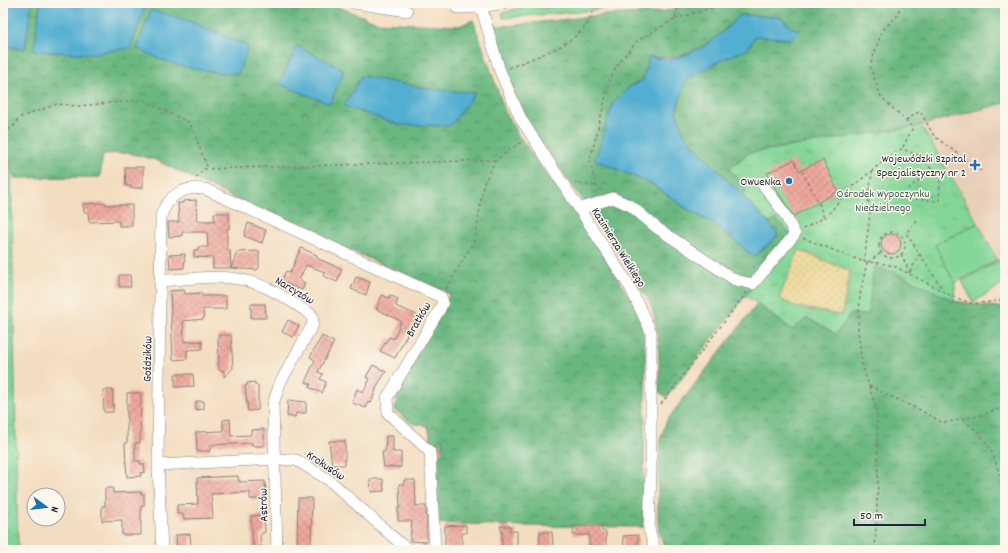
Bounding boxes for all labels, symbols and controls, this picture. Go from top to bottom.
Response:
place label: Wojewódzki Szpital Specjalistyczny nr 2 [876,151,966,182]
marker: Wojewódzki Szpital Specjalistyczny nr 2 [969,159,981,171]
place label: OWueNka [740,174,781,191]
marker: OWueNka [784,176,794,186]
park label: Ośrodek Wypoczynku Niedzielnego [837,186,929,217]
street label: Kazimierza Wielkiego [586,205,649,291]
street label: Narcyzów [271,273,317,310]
street label: Bratków [402,299,436,341]
street label: Goździków [140,336,157,382]
street label: Krokusów [302,447,348,486]
north arrow [26,487,66,527]
street label: Astrów [255,488,274,522]
scale bar [854,501,925,527]
text: N [45,504,62,514]
text: 50 m [860,508,883,525]

